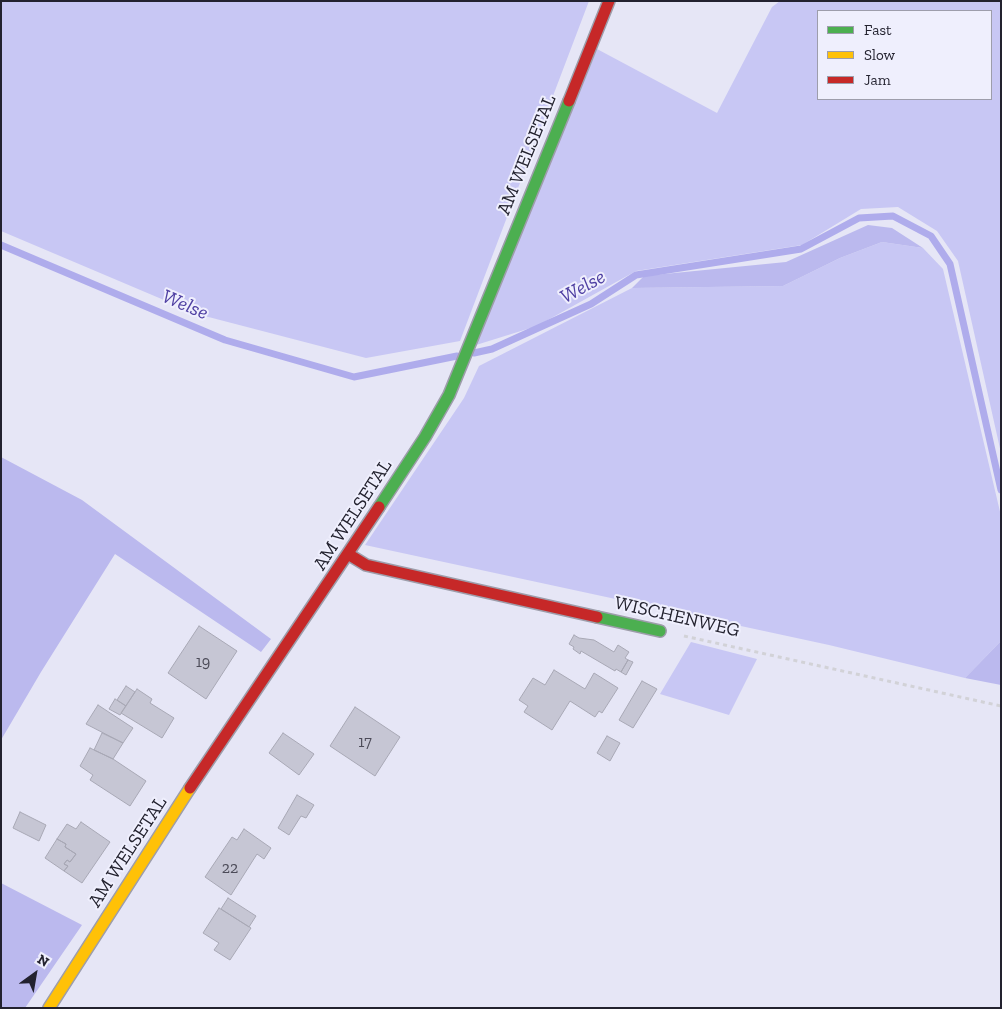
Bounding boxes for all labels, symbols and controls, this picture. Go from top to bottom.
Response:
legend [817,10,992,100]
text: Fast [864,21,892,39]
text: Slow [864,46,895,64]
text: Jam [864,71,891,89]
street label: AM WELSETAL [493,92,561,218]
water label: Welse [556,265,610,309]
water label: Welse [158,285,212,325]
street label: AM WELSETAL [309,455,397,575]
street label: WISCHENWEG [612,592,742,642]
house number: 19 [196,652,210,672]
house number: 17 [358,732,372,752]
street label: AM WELSETAL [84,792,172,912]
house number: 22 [222,858,238,878]
north arrow [10,949,60,999]
text: N [34,951,52,971]

